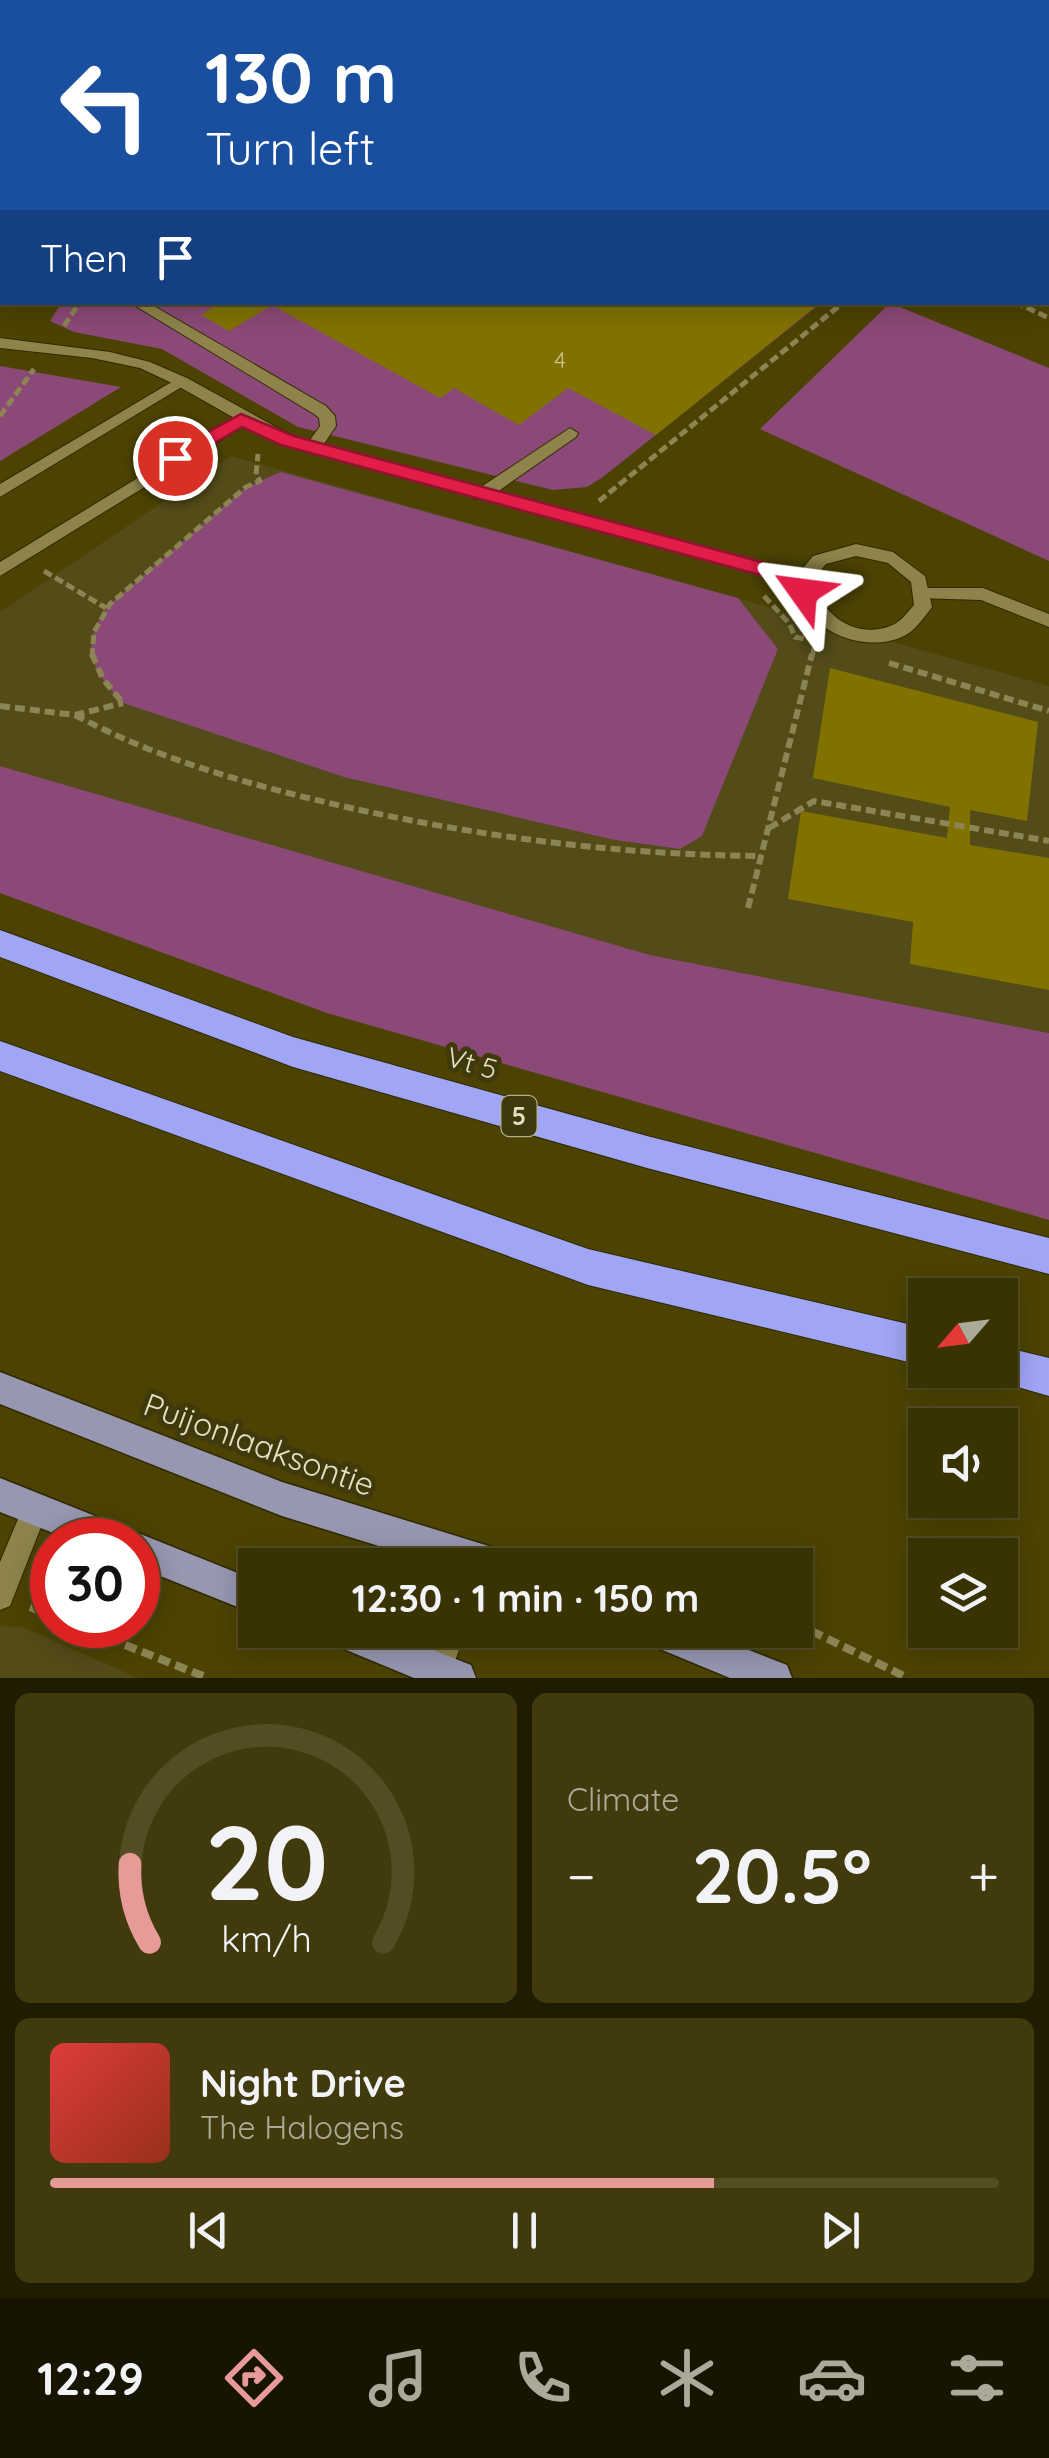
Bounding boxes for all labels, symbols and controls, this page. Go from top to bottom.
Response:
text: 130 m [205,33,397,121]
icon: left [40,40,170,170]
text: Turn left [205,120,375,176]
icon: arrive [148,230,203,285]
text: Then [40,234,128,282]
house number: 4 [554,346,566,374]
pin [133,416,218,501]
icon: arrive [148,431,203,486]
position arrow [751,540,855,644]
street label: Vt 5 [443,1039,501,1086]
road number: 5 [502,1096,536,1136]
north arrow [908,1278,1018,1388]
map controls [908,1278,1018,1648]
street label: Puijonlaaksontie [139,1384,380,1504]
button: sound [908,1408,1018,1518]
speed limit sign: 30 [30,1518,160,1648]
button: layers [908,1538,1018,1648]
text: 12:30 · 1 min · 150 m [352,1574,699,1622]
text: Climate [567,1779,679,1819]
text: 20 [204,1796,328,1926]
text: 20.5° [692,1828,872,1922]
text: − [567,1841,596,1910]
text: + [968,1841,999,1910]
text: km/h [221,1916,311,1961]
text: Night Drive [200,2059,406,2107]
text: The Halogens [200,2107,404,2147]
icon: previous [181,2203,236,2258]
icon: pause [497,2203,552,2258]
icon: next [813,2203,868,2258]
icon: directions [219,2343,289,2413]
icon: music [363,2343,433,2413]
icon: phone [508,2343,578,2413]
icon: climate [652,2343,722,2413]
icon: car [797,2343,867,2413]
icon: filters [942,2343,1012,2413]
text: 12:29 [37,2350,144,2406]

